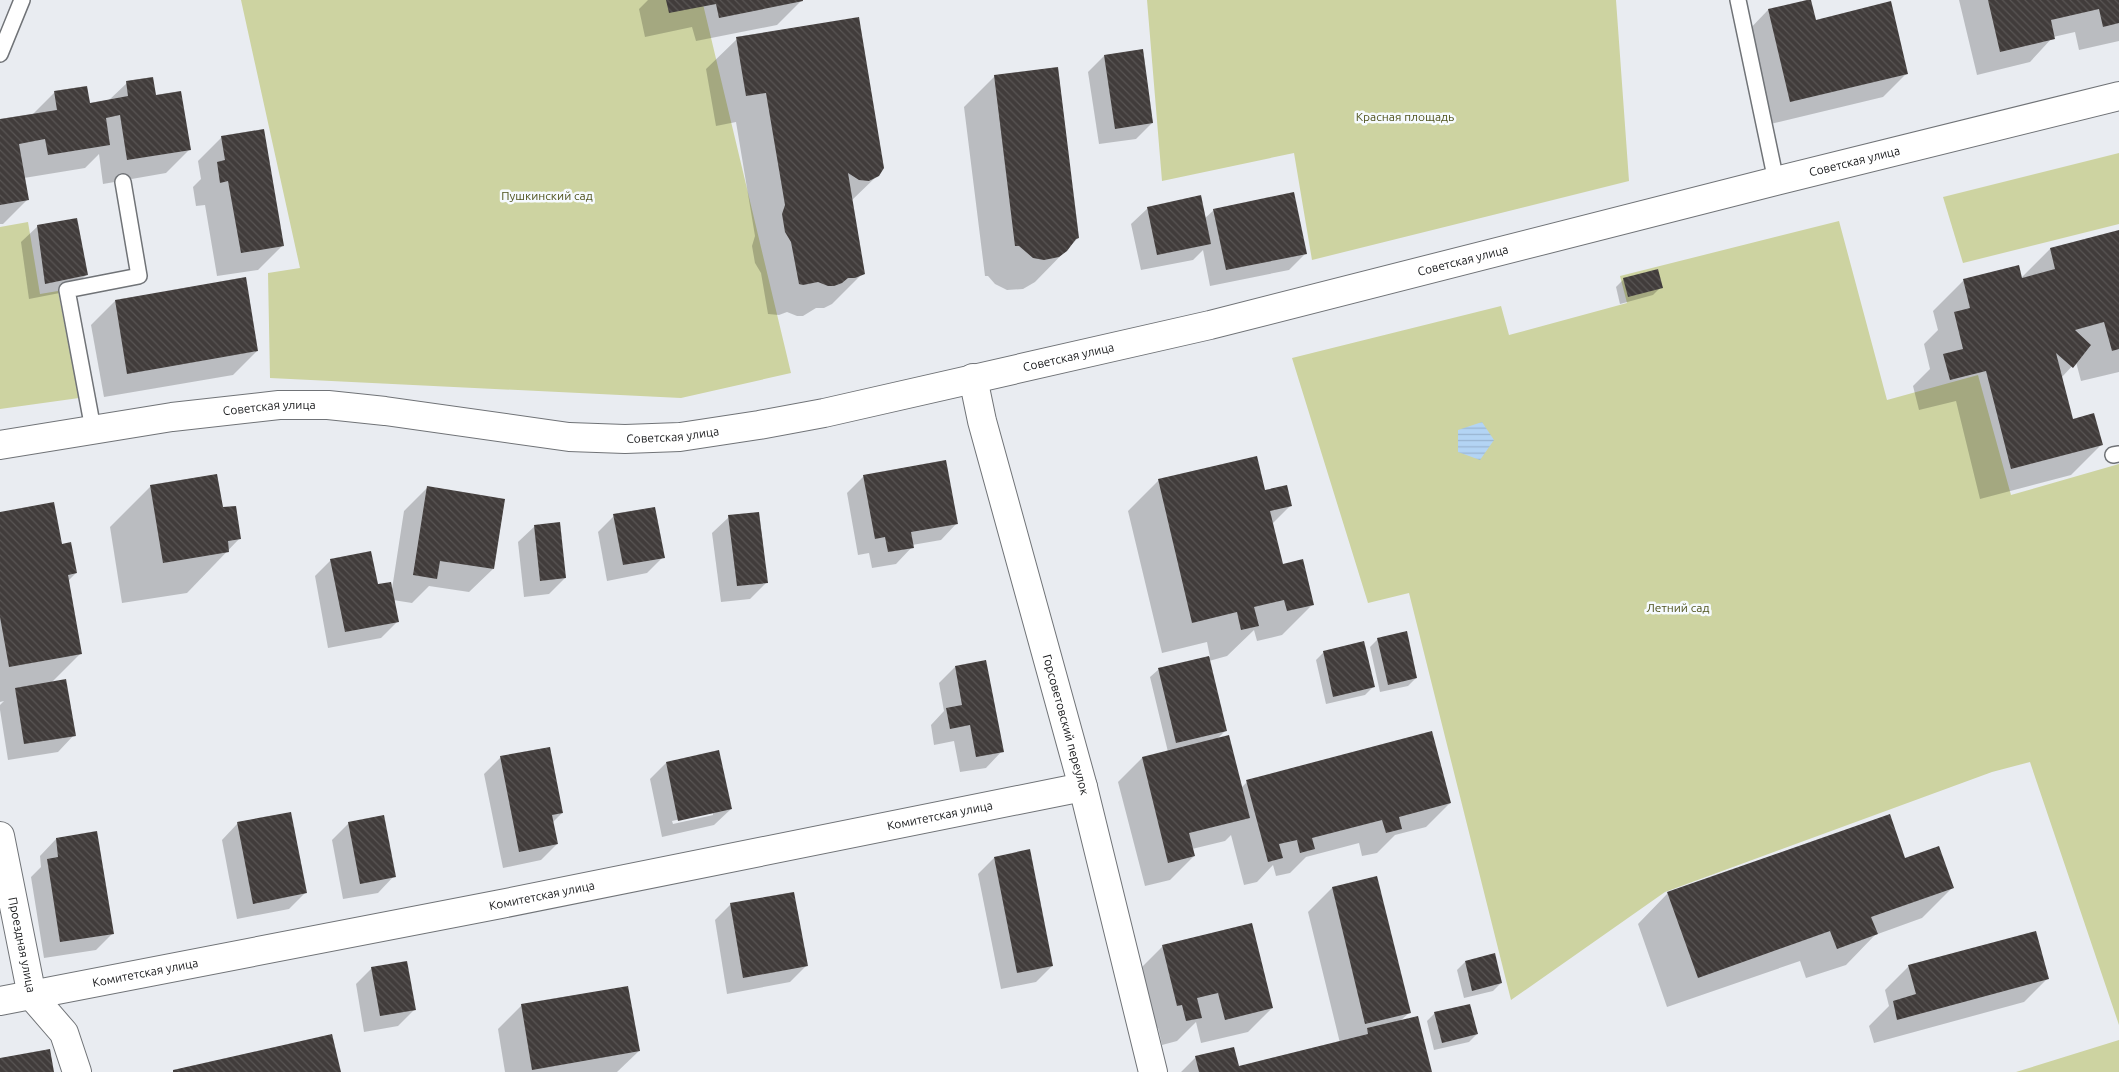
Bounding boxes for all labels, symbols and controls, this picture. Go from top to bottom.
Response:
park label: Красная площадь [1356,110,1454,123]
street label: Советская улица [1808,144,1901,179]
park label: Пушкинский сад [501,189,593,202]
street label: Советская улица [1416,242,1509,278]
street label: Советская улица [1022,340,1115,373]
street label: Советская улица [222,398,316,417]
street label: Советская улица [626,424,720,445]
park label: Летний сад [1646,601,1710,614]
street label: Горсоветовский переулок [1041,653,1092,796]
street label: Комитетская улица [886,798,994,832]
street label: Комитетская улица [488,878,596,912]
street label: Проездная улица [6,896,38,994]
street label: Комитетская улица [91,956,199,989]

